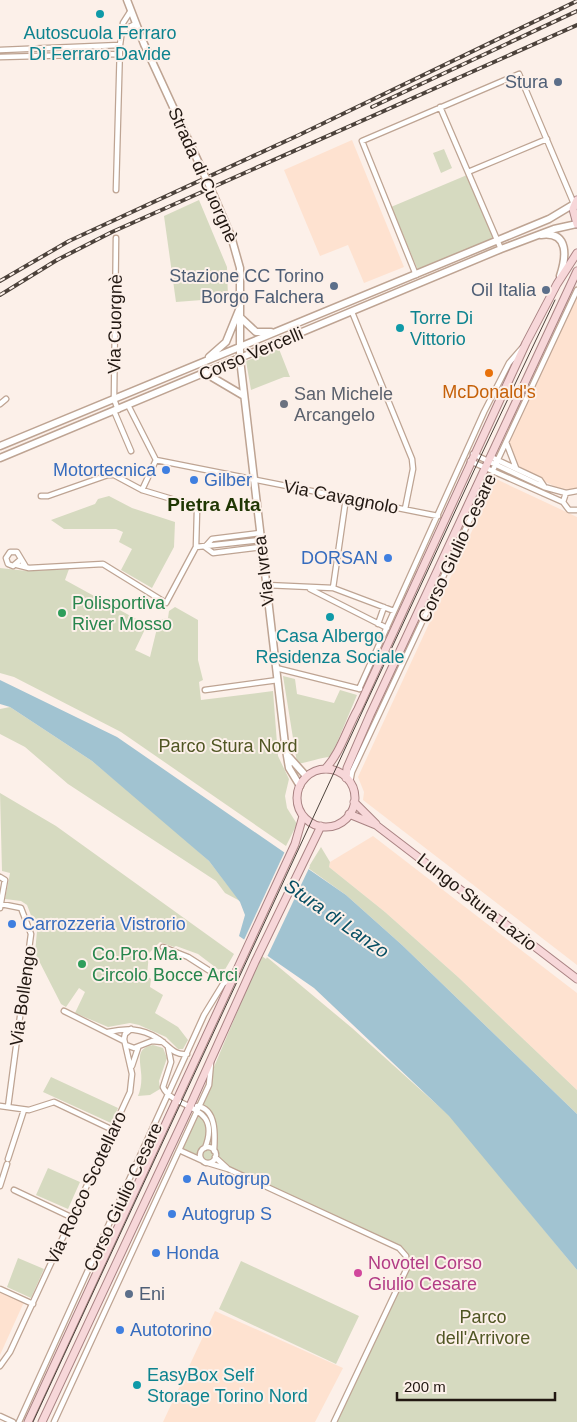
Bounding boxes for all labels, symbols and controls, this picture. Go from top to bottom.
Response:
marker: Autoscuola Ferraro Di Ferraro Davide [94,8,106,20]
place label: Autoscuola Ferraro Di Ferraro Davide [23,23,177,64]
place label: Stura [505,72,549,92]
marker: Stura [552,76,564,88]
street label: Strada di Cuorgnè [164,104,242,246]
place label: Stazione CC Torino Borgo Falchera [169,266,325,307]
street label: Via Cuorgnè [104,274,126,374]
marker: Stazione CC Torino Borgo Falchera [328,280,340,292]
place label: Oil Italia [471,280,537,300]
marker: Oil Italia [540,284,552,296]
place label: Torre Di Vittorio [410,308,473,349]
marker: Torre Di Vittorio [394,322,406,334]
street label: Corso Vercelli [196,323,306,385]
marker: McDonald's [483,367,495,379]
place label: McDonald's [442,382,536,402]
place label: San Michele Arcangelo [294,384,393,425]
marker: San Michele Arcangelo [278,398,290,410]
place label: Motortecnica [53,460,157,480]
marker: Motortecnica [160,464,172,476]
place label: Gilber [204,470,252,490]
street label: Corso Giulio Cesare [414,470,500,626]
marker: Gilber [188,474,200,486]
street label: Via Cavagnolo [282,476,400,518]
district label: Pietra Alta [167,494,261,515]
street label: Via Ivrea [250,534,278,607]
place label: DORSAN [301,548,378,568]
marker: DORSAN [382,552,394,564]
place label: Polisportiva River Mosso [72,593,172,634]
marker: Polisportiva River Mosso [56,607,68,619]
marker: Casa Albergo Residenza Sociale [324,611,336,623]
place label: Casa Albergo Residenza Sociale [255,626,405,667]
park label: Parco Stura Nord [158,736,298,756]
street label: Lungo Stura Lazio [413,849,541,955]
water label: Stura di Lanzo [281,875,393,962]
place label: Carrozzeria Vistrorio [22,914,186,934]
marker: Carrozzeria Vistrorio [6,918,18,930]
place label: Co.Pro.Ma. Circolo Bocce Arci [92,944,238,985]
street label: Via Bollengo [6,945,40,1047]
marker: Co.Pro.Ma. Circolo Bocce Arci [76,958,88,970]
street label: Via Rocco Scotellaro [42,1108,130,1268]
street label: Corso Giulio Cesare [80,1119,166,1275]
place label: Autogrup [197,1169,270,1189]
marker: Autogrup [181,1173,193,1185]
place label: Autogrup S [182,1204,272,1224]
marker: Autogrup S [166,1208,178,1220]
place label: Honda [166,1243,220,1263]
marker: Honda [150,1247,162,1259]
place label: Novotel Corso Giulio Cesare [368,1253,482,1294]
marker: Novotel Corso Giulio Cesare [352,1267,364,1279]
place label: Eni [139,1284,165,1304]
marker: Eni [123,1288,135,1300]
park label: Parco dell'Arrivore [436,1307,530,1348]
place label: Autotorino [130,1320,212,1340]
marker: Autotorino [114,1324,126,1336]
place label: EasyBox Self Storage Torino Nord [147,1365,308,1406]
scale bar [397,1370,554,1402]
text: 200 m [404,1378,446,1395]
marker: EasyBox Self Storage Torino Nord [131,1379,143,1391]

